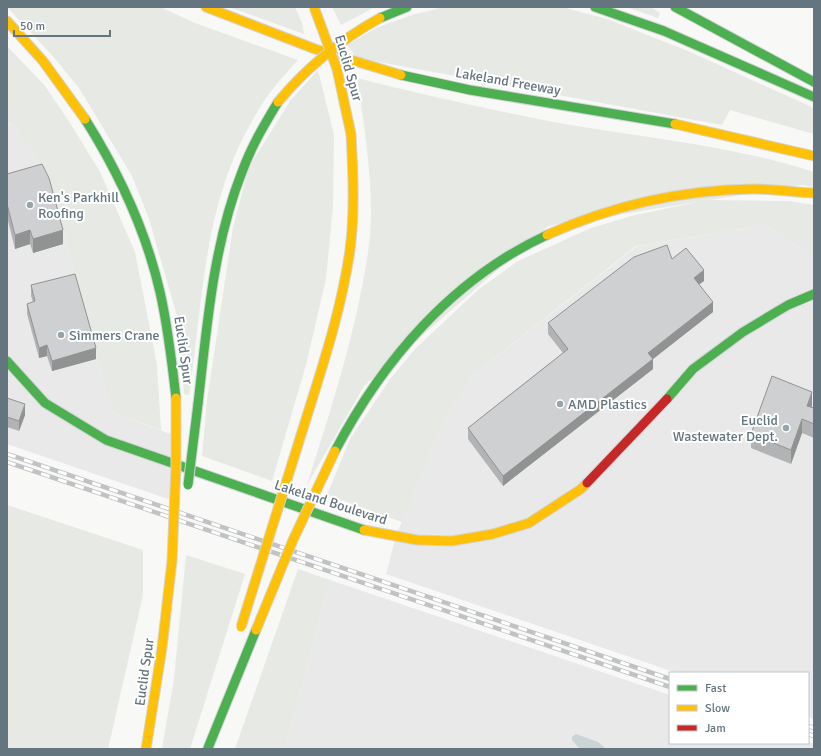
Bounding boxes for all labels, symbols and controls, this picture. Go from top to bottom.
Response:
scale bar [14,12,110,38]
text: 50 m [20,19,45,34]
street label: Euclid Spur [331,33,366,104]
street label: Lakeland Freeway [454,64,562,99]
place label: Ken's Parkhill Roofing [38,189,119,222]
marker: Ken's Parkhill Roofing [25,200,35,210]
street label: Euclid Spur [170,315,197,386]
place label: Simmers Crane [69,327,160,344]
marker: Simmers Crane [56,330,66,340]
place label: AMD Plastics [568,396,647,413]
marker: AMD Plastics [555,399,565,409]
place label: Euclid Wastewater Dept. [673,412,778,445]
marker: Euclid Wastewater Dept. [781,423,791,433]
street label: Lakeland Boulevard [272,476,389,529]
street label: Euclid Spur [131,636,158,707]
legend [669,672,809,744]
text: Fast [705,681,726,696]
text: Slow [705,701,730,716]
text: Jam [705,721,726,736]

